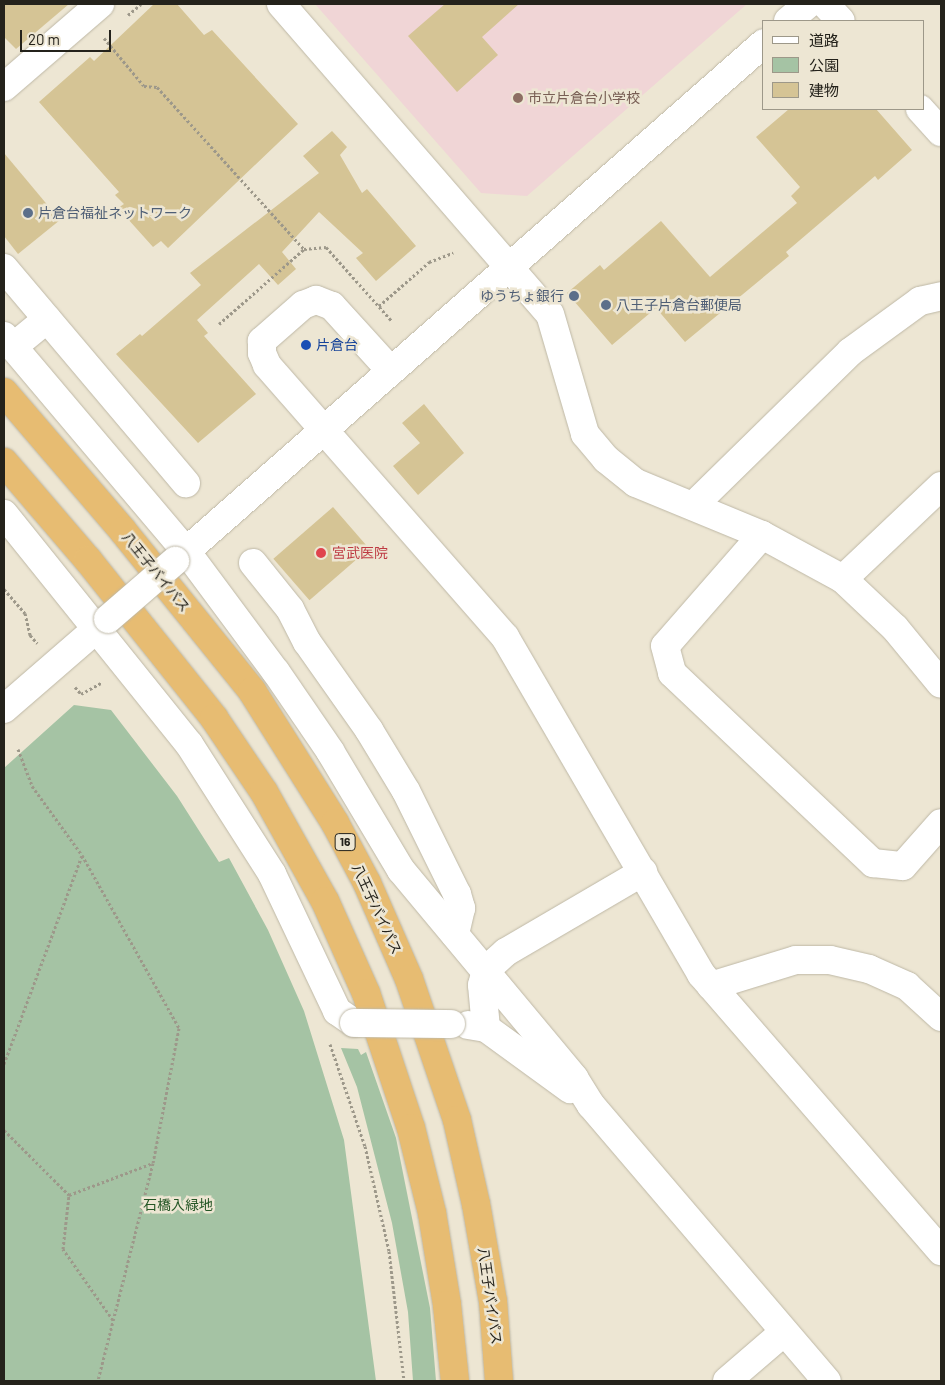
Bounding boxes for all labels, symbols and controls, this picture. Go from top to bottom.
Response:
scale bar [22,20,114,52]
legend [762,20,925,110]
text: 20 m [28,30,60,48]
text: 道路 [809,31,839,49]
text: 公園 [809,56,839,74]
text: 建物 [809,81,839,99]
place label: 市立片倉台小学校 [528,90,640,106]
marker: 市立片倉台小学校 [512,92,524,104]
place label: 片倉台福祉ネットワーク [38,205,192,221]
marker: 片倉台福祉ネットワーク [22,207,34,219]
place label: ゆうちょ銀行 [480,288,564,304]
marker: ゆうちょ銀行 [568,290,580,302]
place label: 八王子片倉台郵便局 [616,297,742,313]
marker: 八王子片倉台郵便局 [600,299,612,311]
place label: 片倉台 [316,337,358,353]
marker: 片倉台 [300,339,312,351]
street label: 八王子バイパス [119,529,193,615]
place label: 宮武医院 [332,545,388,561]
marker: 宮武医院 [314,546,328,560]
road number: 16 [334,832,356,852]
street label: 八王子バイパス [349,861,405,957]
park label: 石橋入緑地 [143,1197,213,1213]
street label: 八王子バイパス [475,1246,505,1346]

